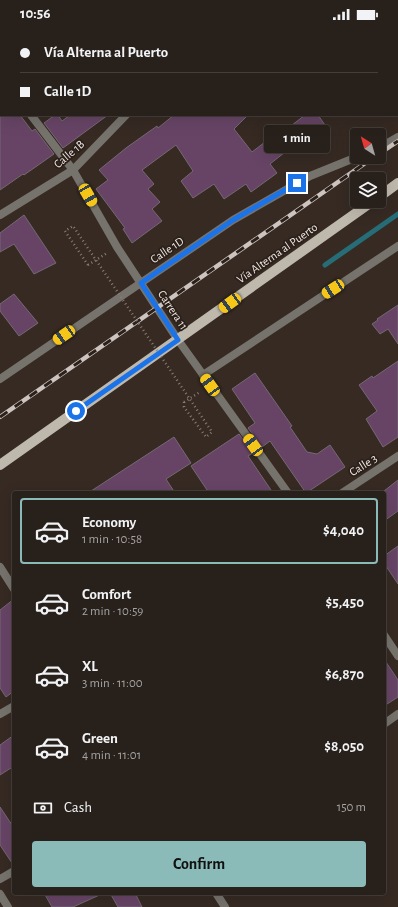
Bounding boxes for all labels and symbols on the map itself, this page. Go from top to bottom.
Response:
callout: 1 min [264,125,330,153]
north arrow [350,128,386,164]
street label: Calle 1B [52,138,86,170]
route end [288,174,306,192]
car [77,182,99,208]
street label: Vía Alterna al Puerto [234,221,320,285]
street label: Calle 1D [148,235,186,265]
car [320,277,346,301]
street label: Carrera 11 [156,288,190,332]
car [217,291,243,315]
car [51,323,77,347]
car [198,372,222,398]
route start [67,402,85,420]
car [241,432,265,458]
street label: Calle 3 [347,452,379,478]

